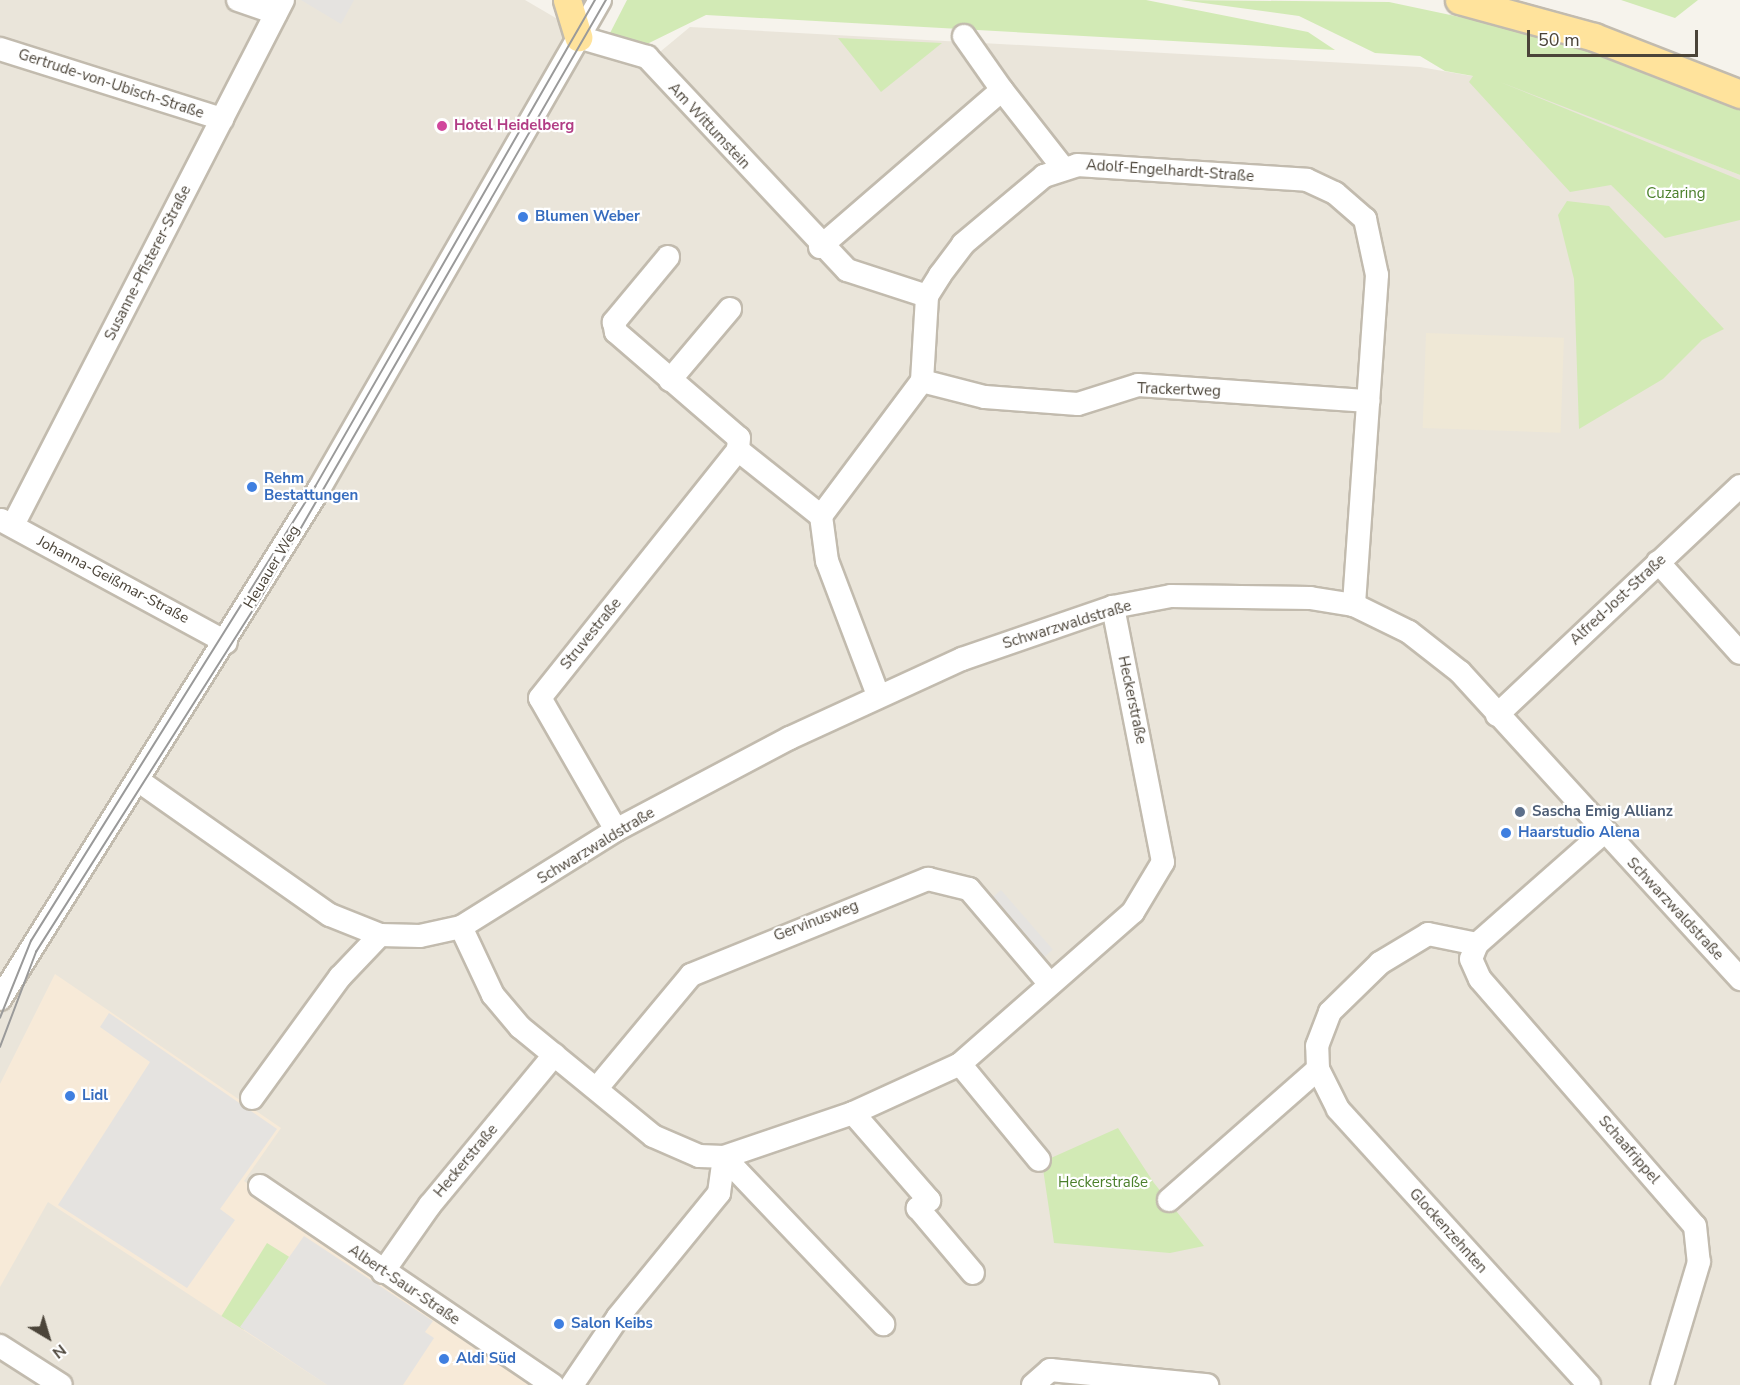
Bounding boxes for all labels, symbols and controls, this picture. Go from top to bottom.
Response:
scale bar [1530,18,1701,56]
text: 50 m [1538,28,1580,52]
street label: Gertrude-von-Ubisch-Straße [16,45,206,123]
street label: Am Wittumstein [664,79,754,173]
place label: Hotel Heidelberg [454,117,574,135]
marker: Hotel Heidelberg [435,119,449,133]
street label: Adolf-Engelhardt-Straße [1085,156,1255,186]
street label: Susanne-Pfisterer-Straße [101,182,195,344]
park label: Cuzaring [1646,185,1706,203]
place label: Blumen Weber [535,208,640,226]
marker: Blumen Weber [516,210,530,224]
street label: Trackertweg [1137,380,1221,400]
place label: Rehm Bestattungen [264,469,358,504]
marker: Rehm Bestattungen [245,480,259,494]
street label: Heuauer Weg [240,522,304,612]
street label: Johanna-Geißmar-Straße [34,532,192,628]
street label: Alfred-Jost-Straße [1566,551,1670,649]
street label: Struvestraße [557,595,625,673]
street label: Schwarzwaldstraße [1000,597,1134,653]
street label: Heckerstraße [1114,654,1150,746]
place label: Sascha Emig Allianz [1532,803,1673,821]
street label: Schwarzwaldstraße [534,804,658,888]
marker: Sascha Emig Allianz [1513,805,1527,819]
place label: Haarstudio Alena [1518,824,1640,842]
marker: Haarstudio Alena [1499,826,1513,840]
street label: Schwarzwaldstraße [1623,854,1727,964]
street label: Gervinusweg [771,897,861,945]
place label: Lidl [82,1087,108,1105]
marker: Lidl [63,1089,77,1103]
street label: Schaafrippel [1595,1112,1663,1188]
street label: Heckerstraße [430,1121,502,1201]
park label: Heckerstraße [1058,1174,1148,1192]
street label: Glockenzehnten [1405,1185,1491,1277]
street label: Albert-Saur-Straße [345,1241,463,1329]
north arrow [18,1307,78,1367]
place label: Salon Keibs [571,1315,653,1333]
marker: Salon Keibs [552,1317,566,1331]
text: N [48,1339,71,1364]
place label: Aldi Süd [456,1350,516,1368]
marker: Aldi Süd [437,1352,451,1366]

